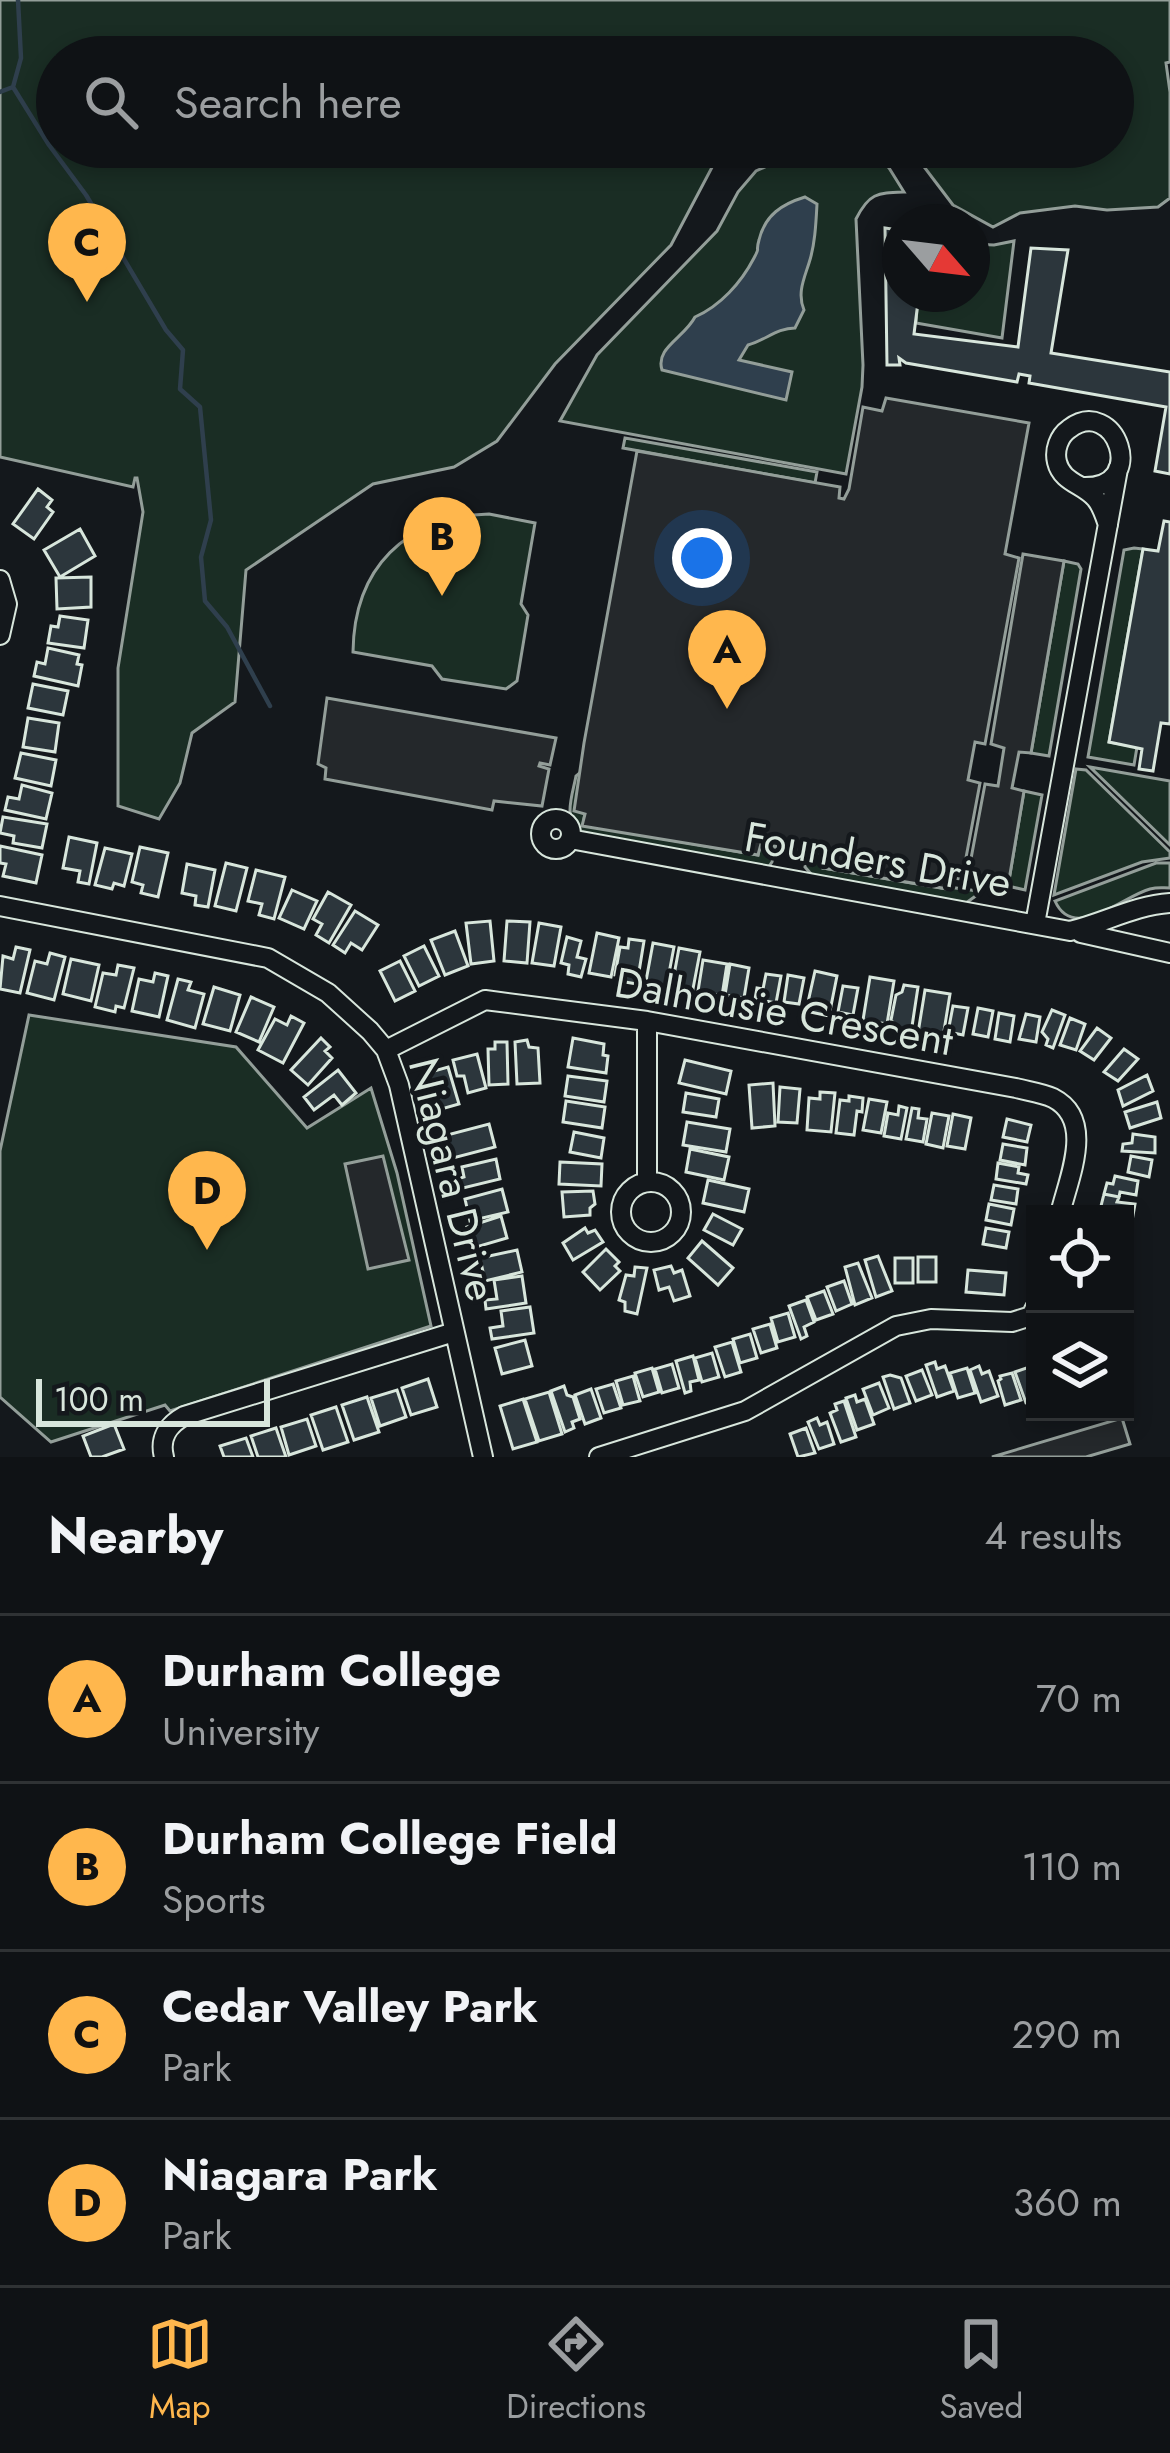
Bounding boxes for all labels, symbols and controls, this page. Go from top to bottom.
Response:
search box [36,36,1134,168]
icon: search [78,69,144,135]
text: Search here [174,70,402,135]
pin: C [48,203,126,302]
north arrow [882,204,990,312]
pin: B [403,497,481,596]
your location [672,528,732,588]
pin: A [688,610,766,709]
street label: Founders Drive [740,806,1016,913]
street label: Dalhousie Crescent [610,952,958,1071]
street label: Niagara Drive [393,1051,512,1307]
pin: D [168,1151,246,1250]
map controls [1026,1205,1134,1421]
button: locate [1026,1205,1134,1313]
button: layers [1026,1313,1134,1421]
scale bar [36,1373,270,1426]
text: 100 m [54,1376,144,1423]
text: Nearby [48,1498,223,1572]
text: 4 results [984,1507,1122,1564]
text: Durham College [162,1638,501,1703]
text: A [73,1670,101,1727]
text: 70 m [1036,1670,1122,1727]
text: University [162,1703,319,1760]
text: Durham College Field [162,1806,618,1871]
text: B [74,1838,100,1895]
text: 110 m [1021,1838,1122,1895]
text: Sports [162,1871,265,1928]
text: Cedar Valley Park [162,1974,538,2039]
text: C [73,2006,101,2063]
text: 290 m [1012,2006,1122,2063]
text: Park [162,2039,232,2096]
text: Niagara Park [162,2142,438,2207]
text: D [73,2174,101,2231]
text: 360 m [1013,2174,1122,2231]
text: Park [162,2207,232,2264]
tab: Map [147,2311,213,2430]
tab: Directions [506,2311,646,2430]
tab: Saved [940,2311,1023,2430]

